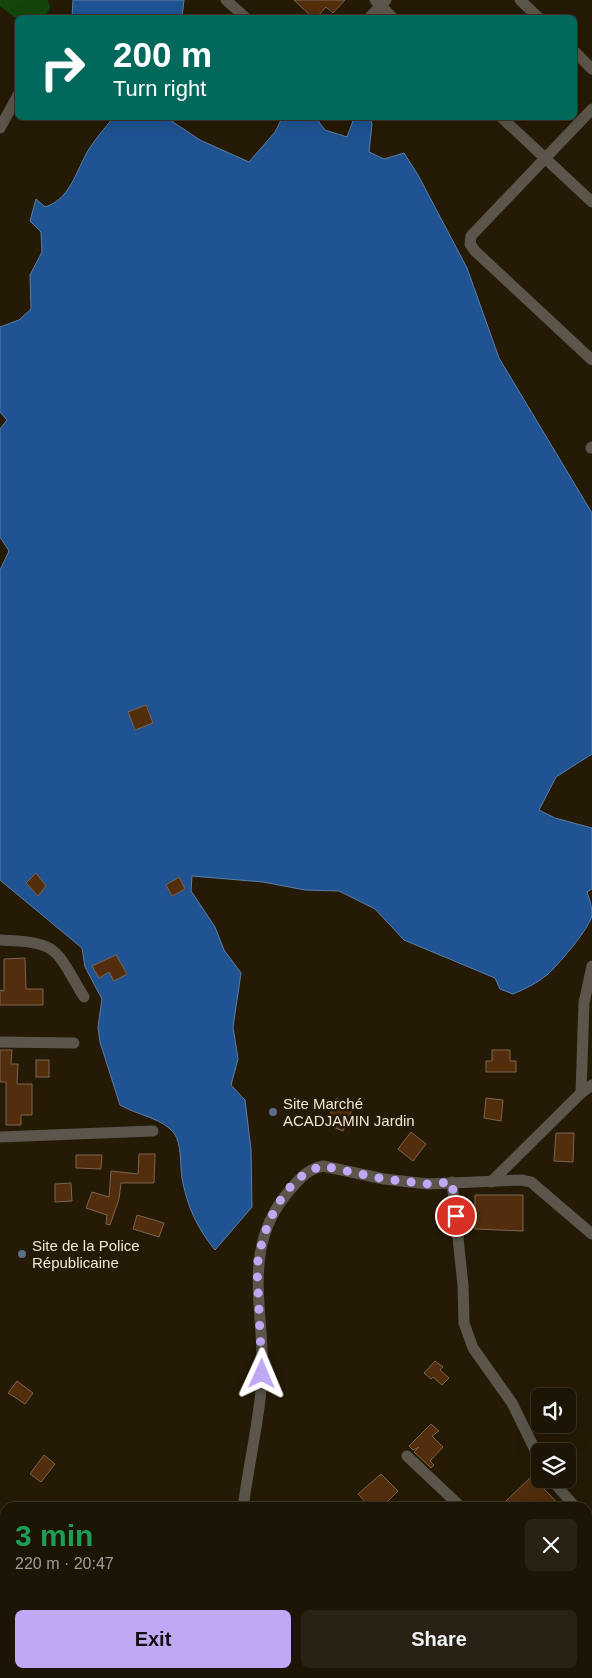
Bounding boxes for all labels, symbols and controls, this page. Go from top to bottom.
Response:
icon: right [30,35,95,100]
text: 200 m [113,35,212,74]
text: Turn right [113,76,206,101]
place label: Site Marché ACADJAMIN Jardin [283,1095,415,1129]
marker: Site Marché ACADJAMIN Jardin [267,1106,279,1118]
pin [435,1195,477,1237]
icon: arrive [442,1202,470,1230]
place label: Site de la Police Républicaine [32,1237,140,1271]
marker: Site de la Police Républicaine [16,1248,28,1260]
position arrow [235,1347,287,1399]
map controls [531,1388,576,1488]
button: sound [531,1388,576,1433]
button: layers [531,1443,576,1488]
text: 3 min [15,1519,93,1552]
button: close [525,1519,577,1571]
text: 220 m · 20:47 [15,1555,114,1572]
button: Exit [15,1610,291,1668]
button: Share [301,1610,577,1668]

